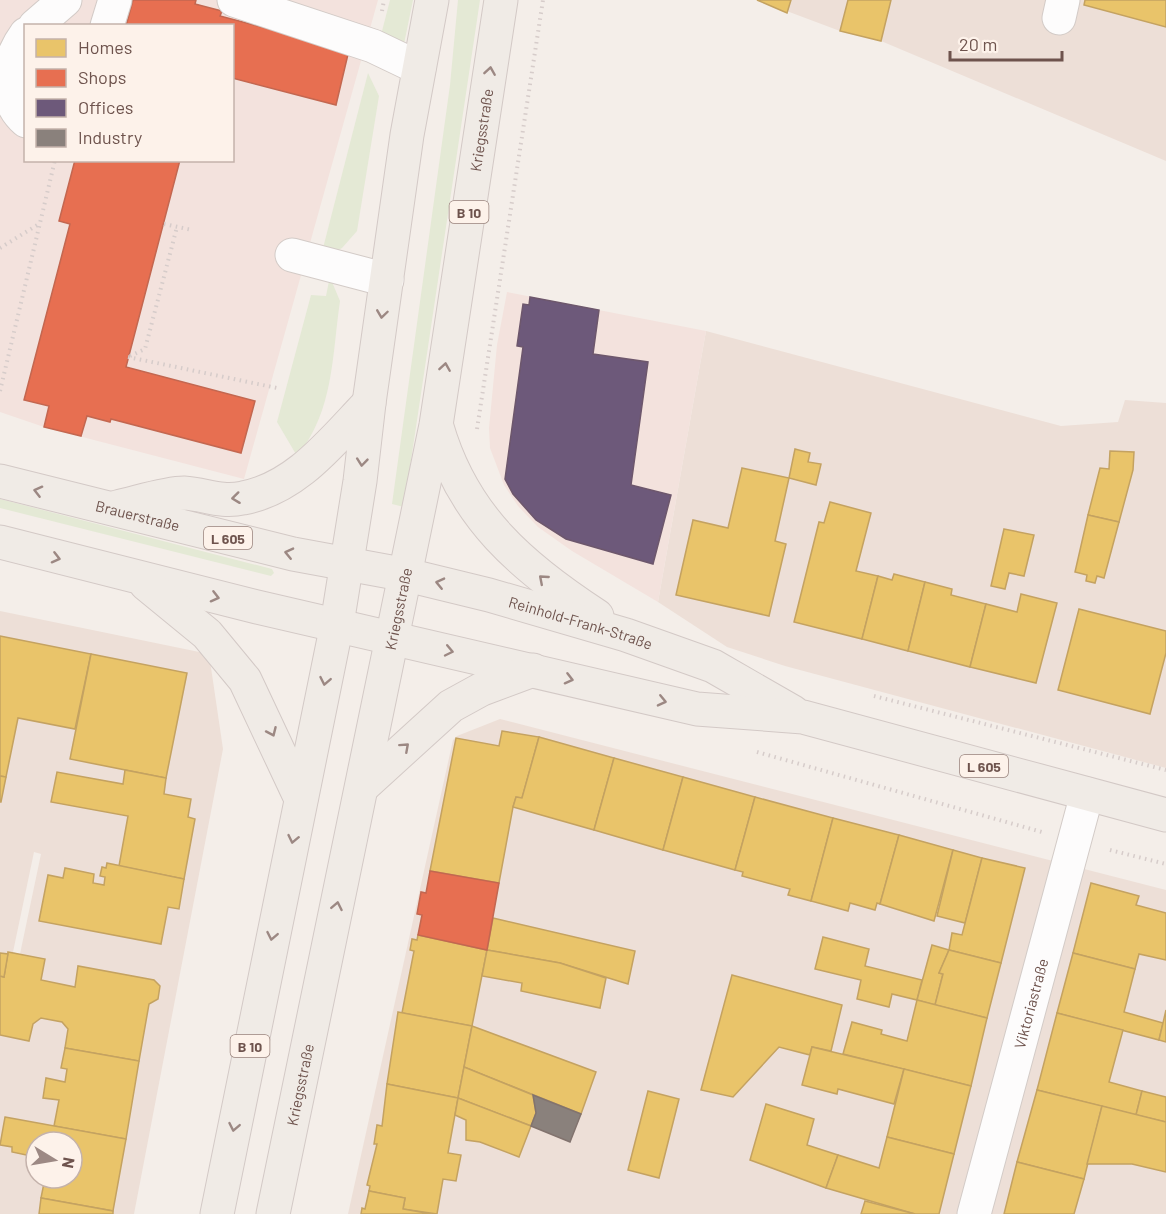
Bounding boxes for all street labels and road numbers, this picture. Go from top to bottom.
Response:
street label: Kriegsstraße [466,87,496,173]
road number: B 10 [450,201,488,223]
street label: Brauerstraße [94,496,182,534]
road number: L 605 [204,527,252,549]
street label: Kriegsstraße [381,566,415,652]
street label: Reinhold-Frank-Straße [507,592,655,653]
road number: L 605 [960,755,1008,777]
street label: Viktoriastraße [1010,956,1051,1051]
road number: B 10 [230,1035,270,1057]
street label: Kriegsstraße [282,1042,317,1127]

